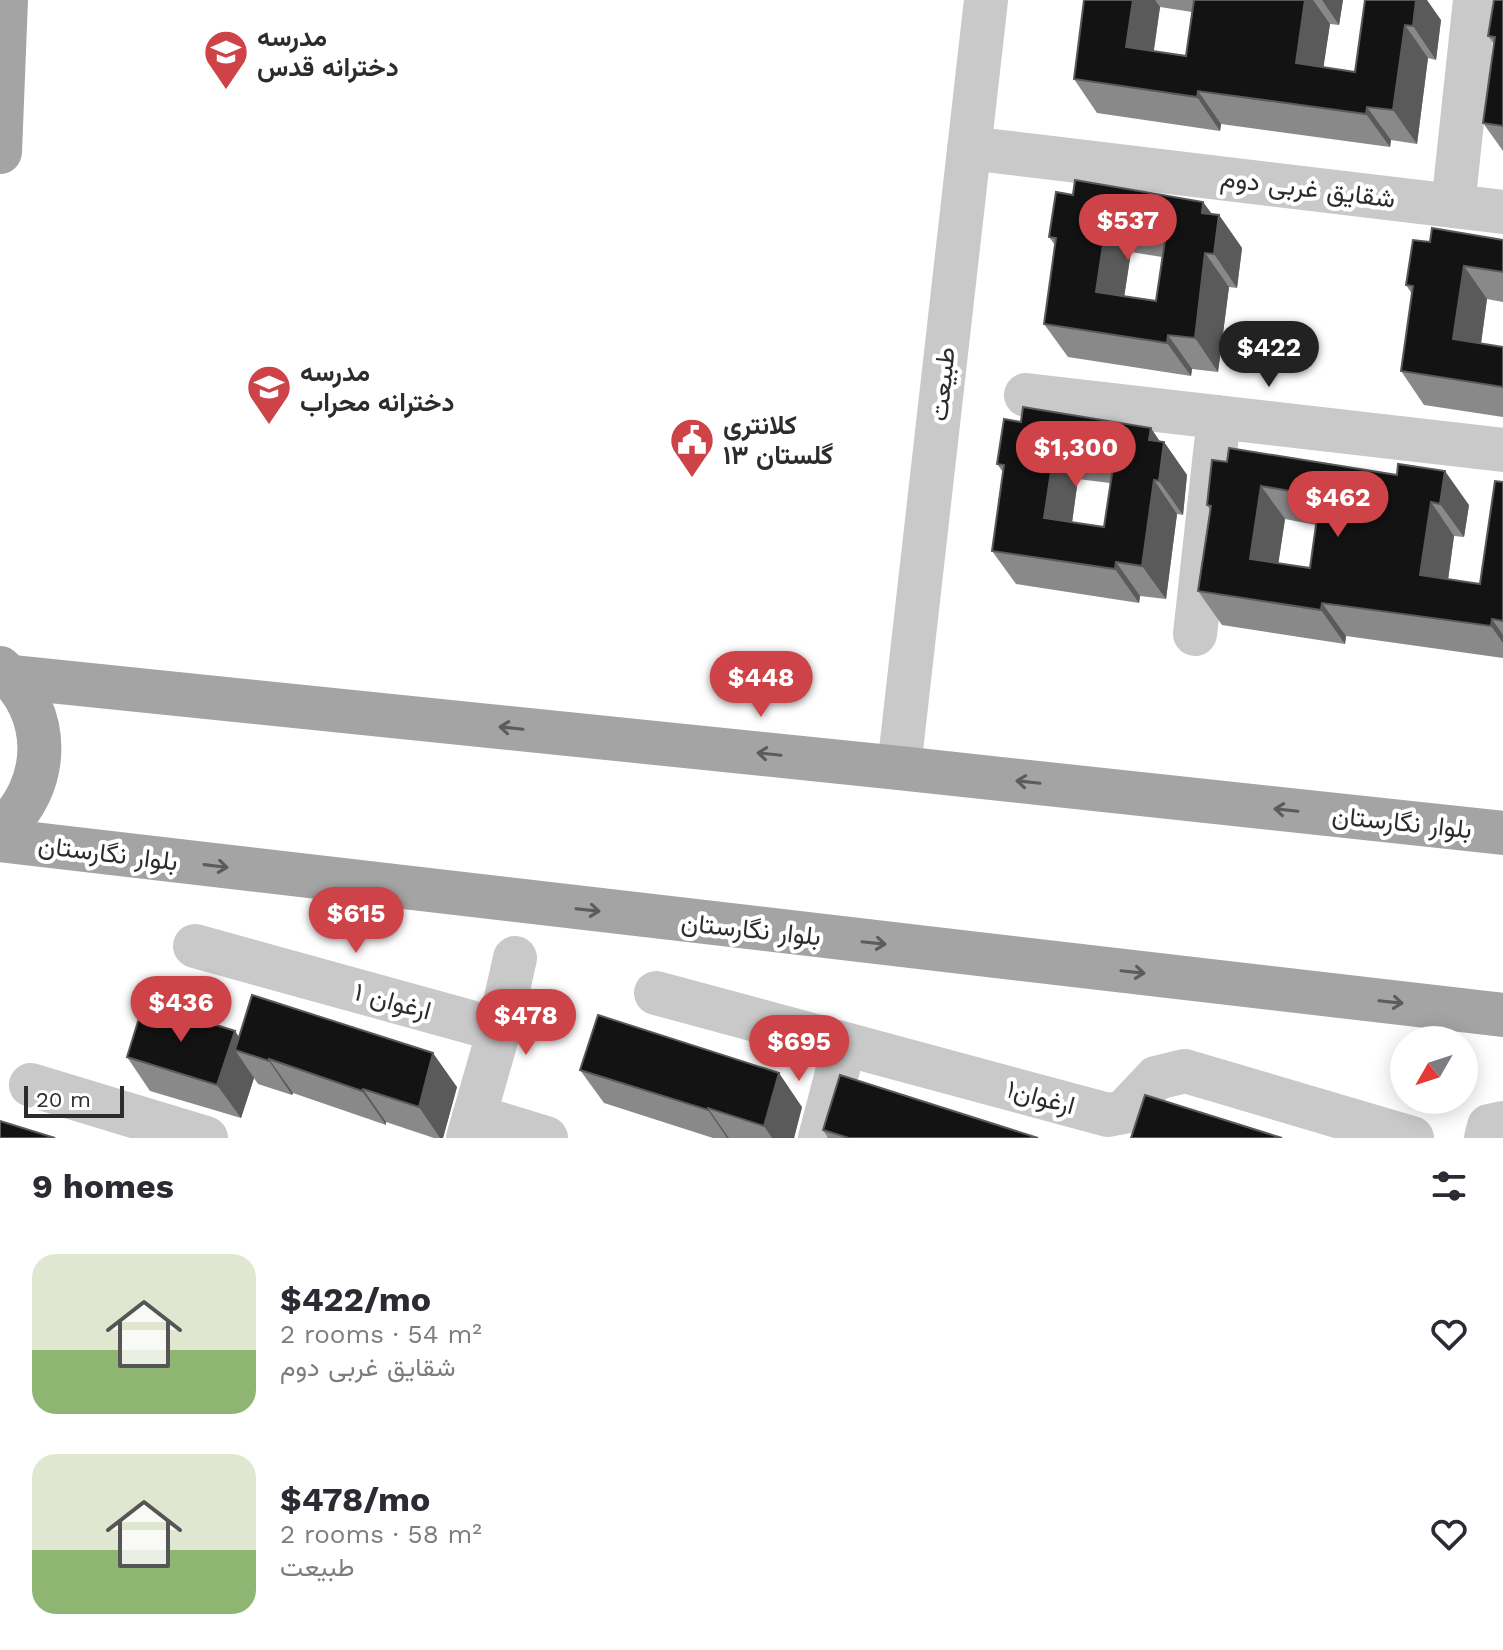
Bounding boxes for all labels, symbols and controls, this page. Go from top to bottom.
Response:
place label: مدرسه دخترانه قدس [257,22,399,83]
school or university icon: مدرسه دخترانه قدس [202,28,250,91]
street label: شقایق غربی دوم [1219,162,1397,216]
pin: $537 [1081,194,1175,262]
text: $537 [1097,205,1159,235]
pin: $422 [1222,321,1316,389]
text: $422 [1237,332,1301,362]
street label: طبیعت [923,345,961,423]
place label: مدرسه دخترانه محراب [300,357,455,418]
school or university icon: مدرسه دخترانه محراب [245,363,293,426]
place label: کلانتری ۱۳ گلستان [723,410,834,470]
public building icon: کلانتری ۱۳ گلستان [668,416,716,479]
pin: $1,300 [1011,421,1141,489]
text: $1,300 [1034,432,1118,462]
pin: $462 [1291,471,1385,539]
text: $462 [1306,482,1370,512]
pin: $448 [714,651,808,719]
text: $448 [728,662,794,692]
one-way arrow [498,721,525,736]
one-way arrow [756,747,783,762]
one-way arrow [1015,774,1042,789]
street label: بلوار نگارستان [1330,800,1473,845]
one-way arrow [1273,802,1300,817]
street label: بلوار نگارستان [36,830,180,877]
one-way arrow [203,859,229,874]
pin: $615 [309,887,403,955]
text: $615 [327,898,385,928]
one-way arrow [574,903,601,918]
street label: بلوار نگارستان [679,907,822,952]
one-way arrow [861,936,886,951]
one-way arrow [1119,965,1146,980]
pin: $436 [134,976,228,1044]
street label: ارغوان ۱ [351,976,435,1027]
text: $436 [149,987,213,1017]
pin: $478 [479,989,573,1057]
one-way arrow [1377,994,1404,1009]
text: $478 [494,1000,558,1030]
pin: $695 [752,1015,846,1083]
text: $695 [767,1026,831,1056]
north arrow [1390,1026,1478,1114]
map controls [1390,1026,1478,1114]
street label: ارغوان۱ [1003,1074,1078,1121]
scale bar [24,1082,124,1118]
text: 20 m [36,1087,91,1112]
icon: filters [1427,1164,1471,1208]
text: 9 homes [32,1166,174,1206]
text: $422/mo [280,1279,431,1319]
icon: home [96,1286,192,1382]
icon: heart [1427,1312,1471,1356]
text: 2 rooms · 54 m² [280,1319,482,1349]
text: شقایق غربی دوم [280,1352,456,1382]
text: $478/mo [280,1479,430,1519]
icon: home [96,1486,192,1582]
icon: heart [1427,1512,1471,1556]
text: 2 rooms · 58 m² [280,1519,482,1549]
text: طبیعت [280,1552,354,1582]

